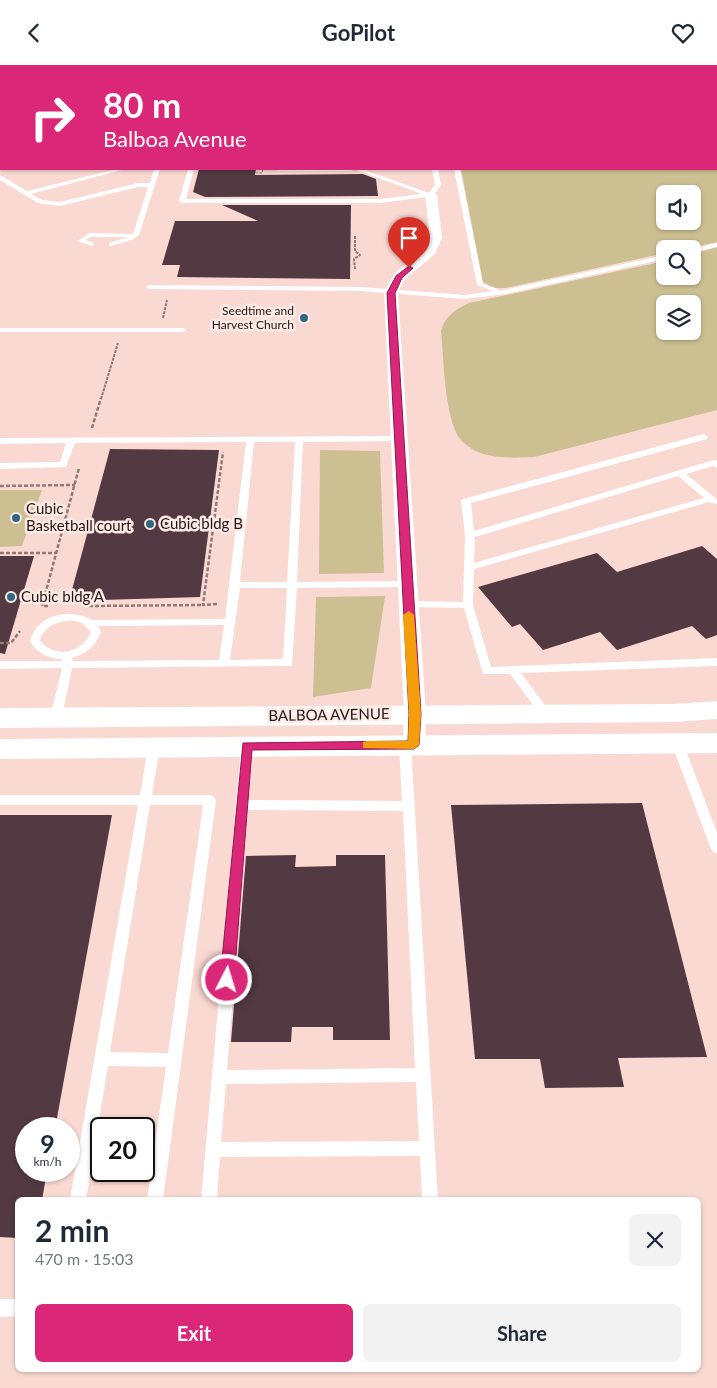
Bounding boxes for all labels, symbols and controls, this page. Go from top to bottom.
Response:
icon: back [20,19,48,47]
text: GoPilot [322,19,395,46]
icon: heart [669,19,697,47]
text: 80 m [103,83,181,125]
icon: right [20,85,85,150]
text: Balboa Avenue [103,125,247,152]
map controls [656,185,701,340]
button: sound [656,185,701,230]
pin [388,217,430,268]
icon: arrive [395,224,423,252]
button: search [656,240,701,285]
button: layers [656,295,701,340]
place label: Seedtime and Harvest Church [212,303,294,332]
marker: Seedtime and Harvest Church [298,312,310,324]
place label: Cubic Basketball court [26,499,132,534]
marker: Cubic Basketball court [10,512,22,524]
place label: Cubic bldg B [160,514,243,532]
marker: Cubic bldg B [144,518,156,530]
place label: Cubic bldg A [21,587,105,605]
marker: Cubic bldg A [5,591,17,603]
street label: BALBOA AVENUE [268,704,390,724]
position arrow [200,953,252,1005]
speed limit sign: 20 [90,1117,155,1182]
text: 9 [40,1128,55,1158]
text: km/h [33,1154,62,1169]
text: 2 min [35,1212,109,1248]
button: close [629,1214,681,1266]
text: 470 m · 15:03 [35,1249,134,1268]
button: Exit [35,1304,353,1362]
button: Share [363,1304,681,1362]

